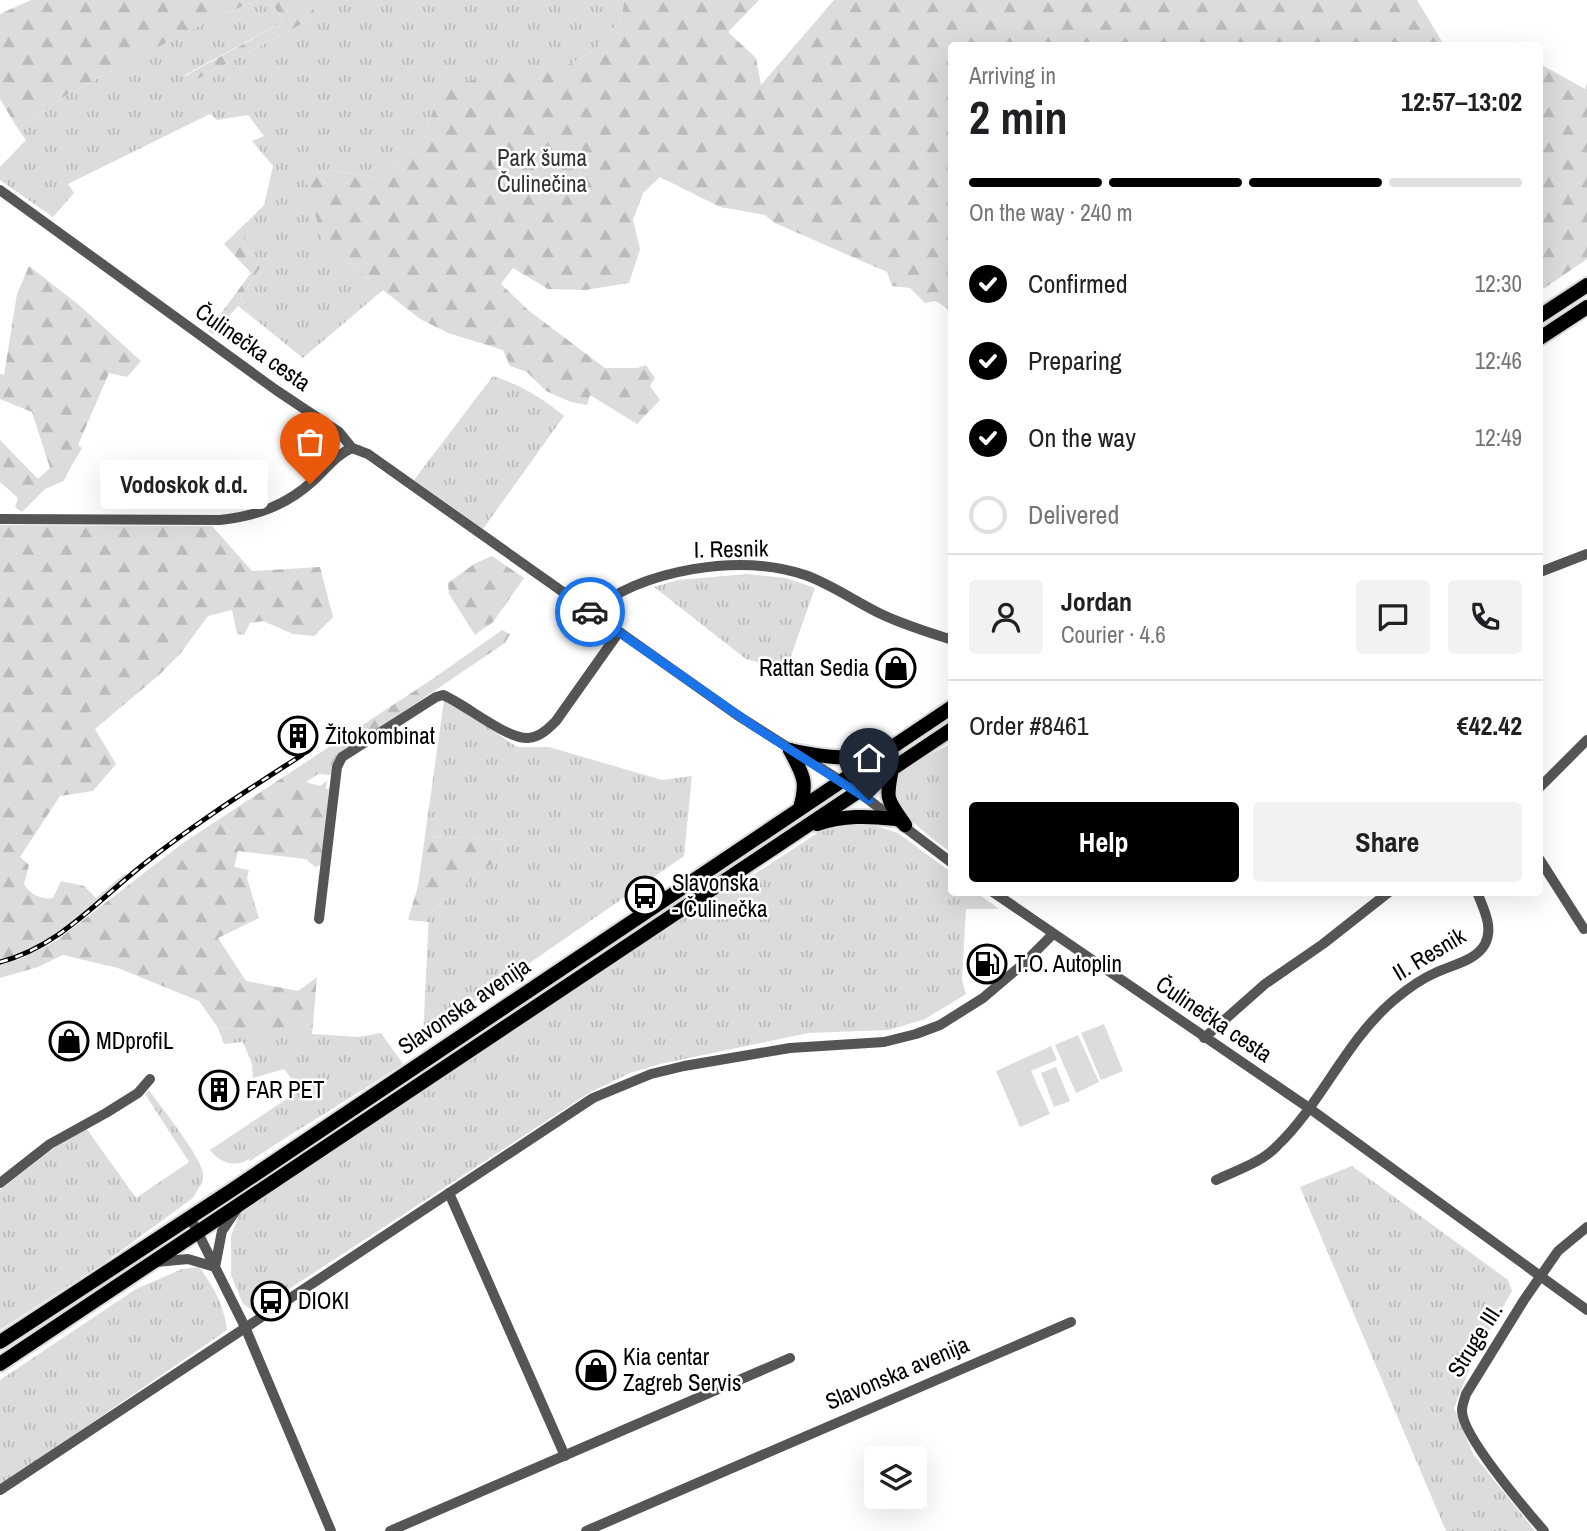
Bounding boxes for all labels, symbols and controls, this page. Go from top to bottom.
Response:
text: Arriving in [969,60,1056,91]
text: 12:57–13:02 [1401,84,1522,119]
text: 2 min [969,86,1068,148]
park label: Park šuma Čulinečina [497,142,588,199]
text: On the way · 240 m [969,197,1133,228]
icon: check [969,265,1007,303]
text: Confirmed [1028,266,1128,301]
text: 12:30 [1475,268,1522,299]
street label: Čulinečka cesta [189,295,318,398]
icon: check [969,342,1007,380]
text: Preparing [1028,343,1122,378]
text: 12:46 [1475,345,1522,376]
pin [280,412,340,484]
icon: check [969,419,1007,457]
text: On the way [1028,420,1136,455]
text: 12:49 [1475,422,1522,453]
icon: bag [291,423,329,461]
callout: Vodoskok d.d. [100,460,268,508]
text: Vodoskok d.d. [120,469,248,500]
text: Delivered [1028,497,1119,532]
street label: I. Resnik [694,532,769,565]
courier [555,577,625,647]
button: person [969,580,1043,654]
button: chat [1356,580,1430,654]
button: phone [1448,580,1522,654]
text: Jordan [1061,584,1132,619]
icon: car [571,593,609,631]
text: Courier · 4.6 [1061,619,1166,650]
shop icon: Rattan Sedia [875,647,917,689]
place label: Rattan Sedia [759,652,870,683]
text: Order #8461 [969,708,1089,743]
text: €42.42 [1457,708,1522,743]
building icon: Žitokombinat [277,715,319,757]
place label: Žitokombinat [325,720,435,751]
pin [839,728,899,800]
icon: home [850,739,888,777]
button: Help [969,802,1239,882]
button: Share [1253,802,1522,882]
place label: Slavonska - Čulinečka [672,867,768,924]
bus stop icon: Slavonska - Čulinečka [624,875,666,917]
street label: II. Resnik [1387,919,1471,987]
fuel station icon: T.O. Autoplin [966,943,1008,985]
place label: T.O. Autoplin [1014,948,1122,979]
street label: Slavonska avenija [392,950,536,1061]
street label: Čulinečka cesta [1150,968,1279,1069]
shop icon: MDprofiL [48,1020,90,1062]
place label: MDprofiL [96,1025,174,1056]
building icon: FAR PET [198,1069,240,1111]
place label: FAR PET [246,1074,325,1105]
bus stop icon: DIOKI [250,1280,292,1322]
place label: DIOKI [298,1285,349,1316]
street label: Struge III. [1440,1297,1509,1383]
street label: Slavonska avenija [820,1328,974,1417]
place label: Kia centar Zagreb Servis [623,1341,741,1398]
shop icon: Kia centar Zagreb Servis [575,1349,617,1391]
map controls [864,1446,927,1509]
button: layers [864,1446,927,1509]

